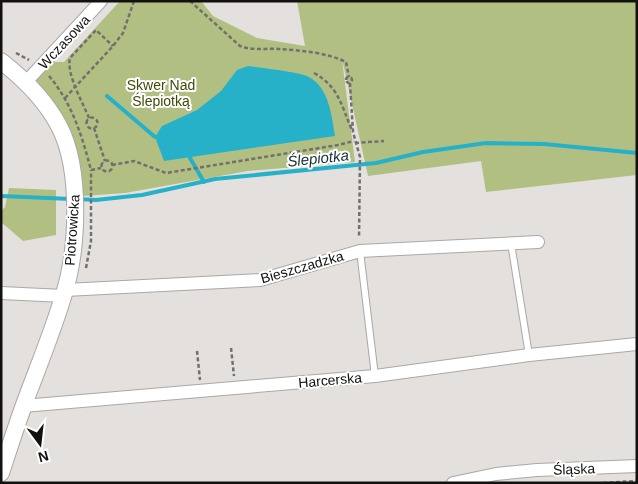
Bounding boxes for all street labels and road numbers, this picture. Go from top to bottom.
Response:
street label: Wczasowa [35,12,93,72]
street label: Piotrowicka [62,194,82,266]
street label: Bieszczadzka [259,247,346,286]
street label: Harcerska [298,369,363,391]
street label: Śląska [553,459,595,478]

